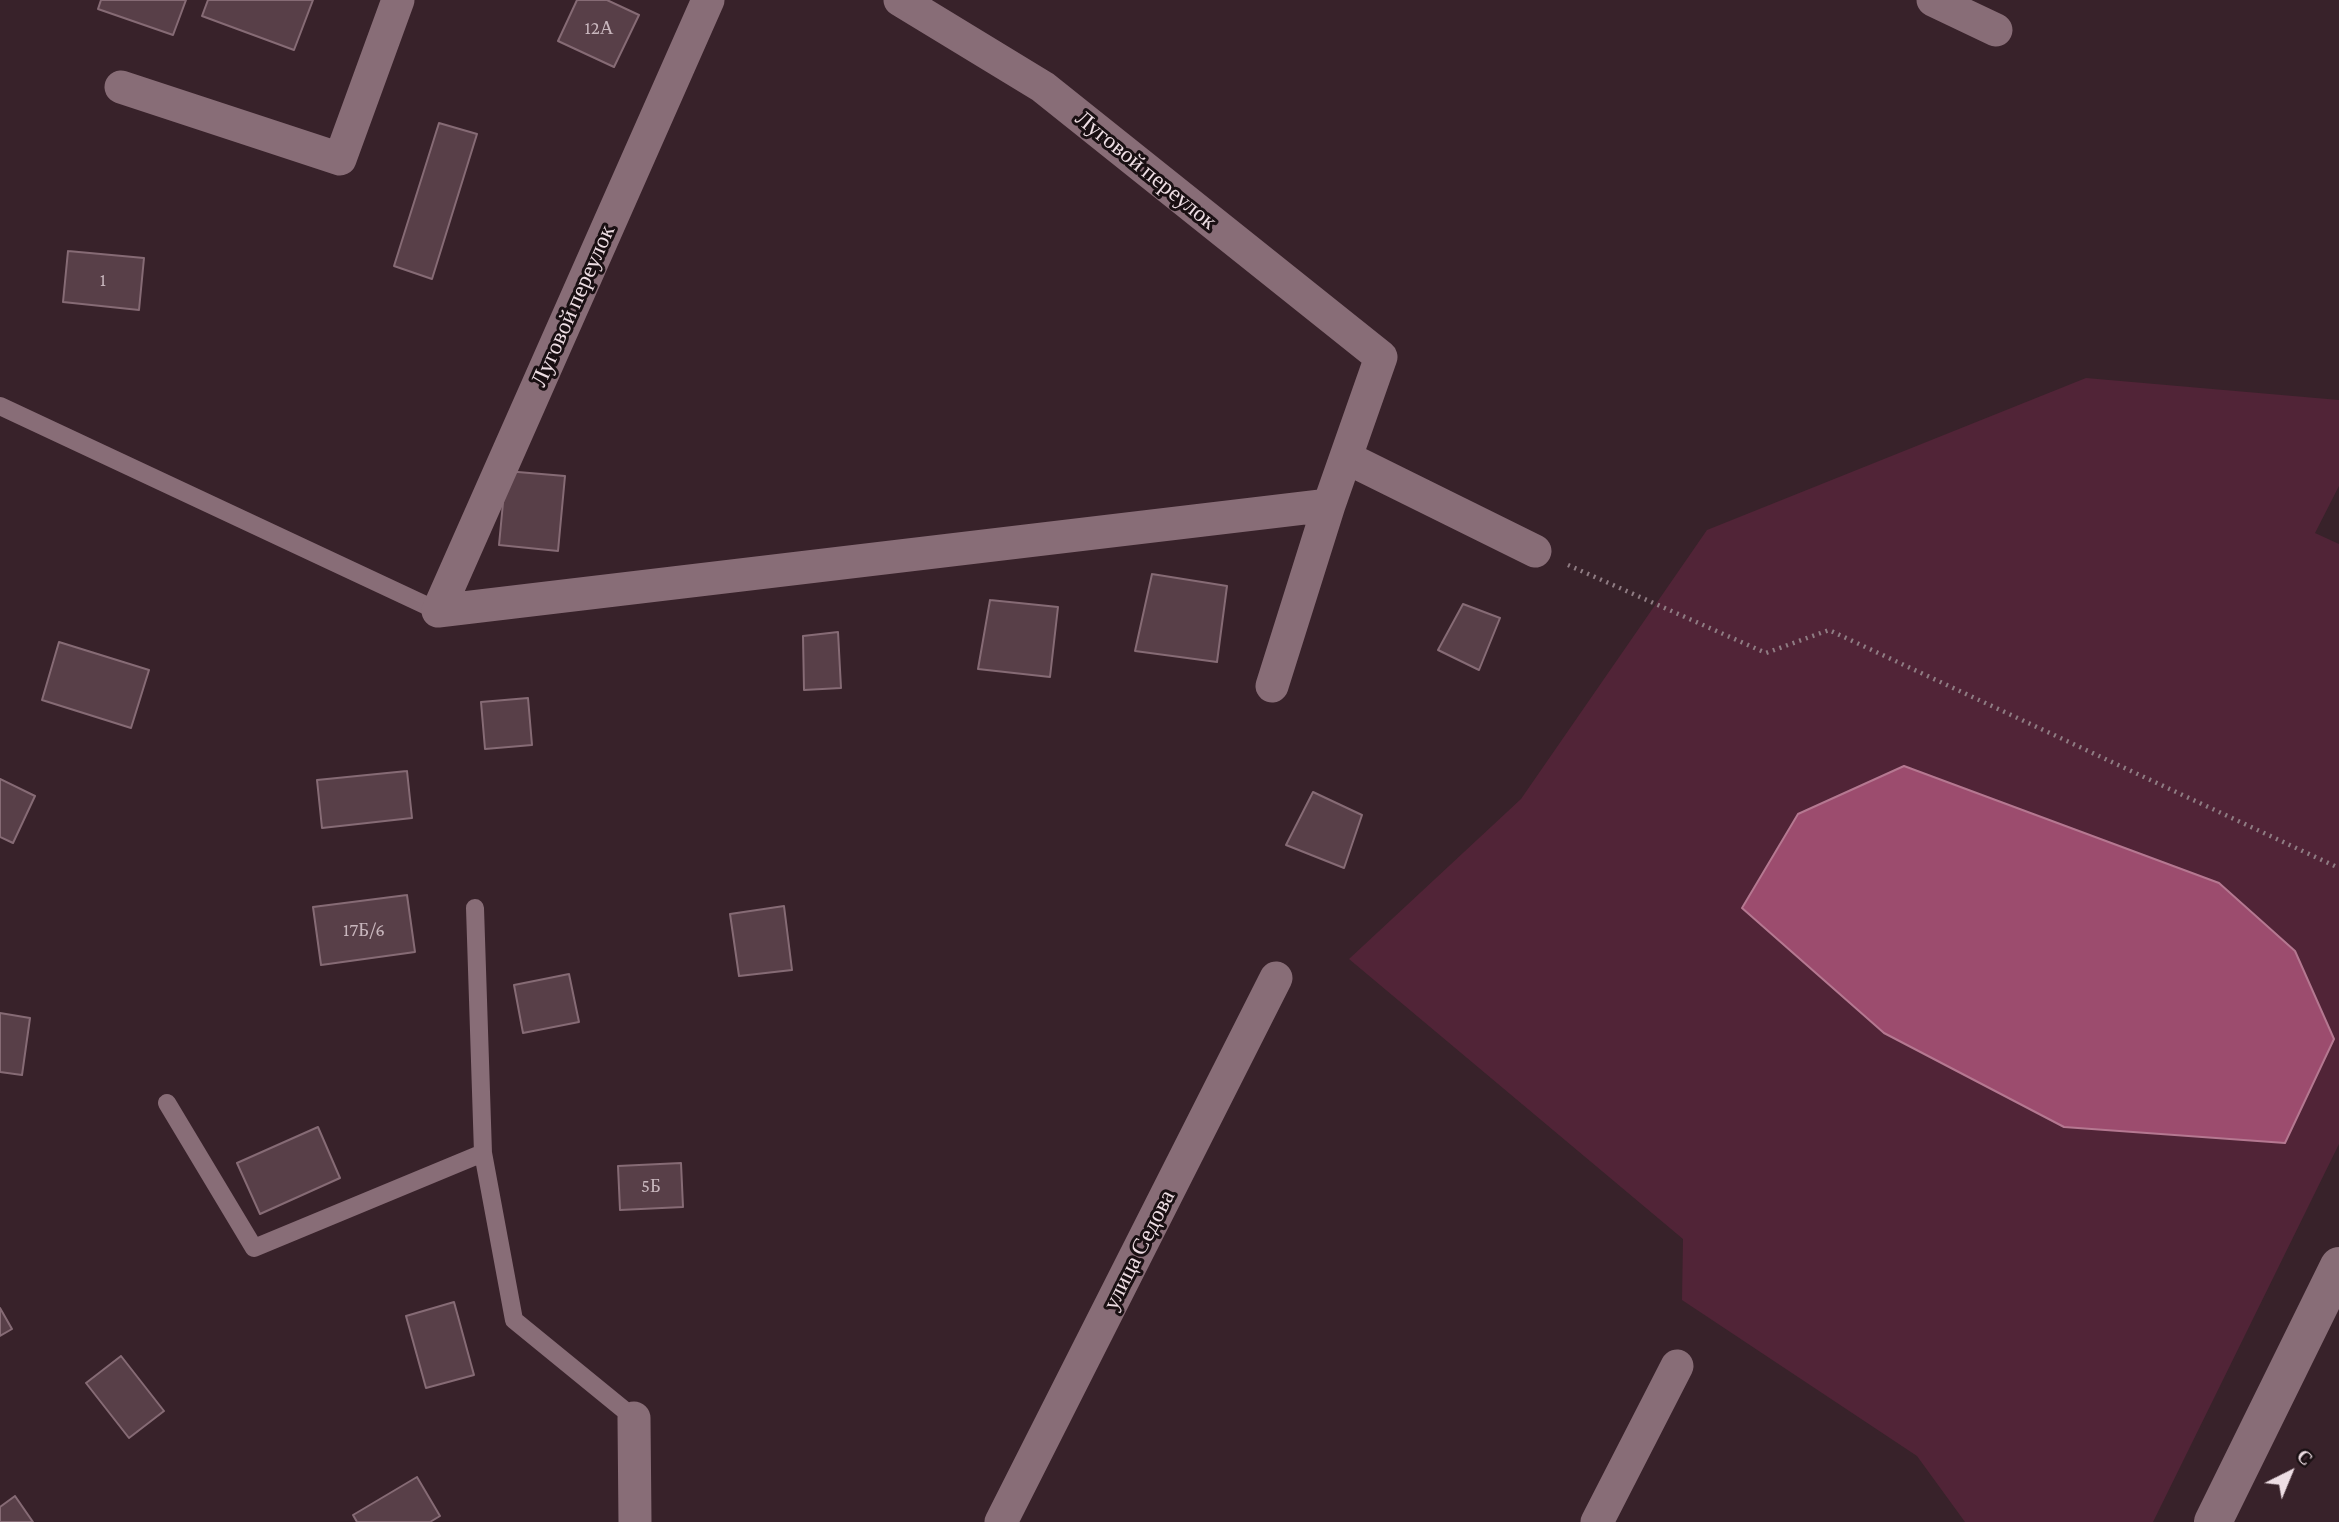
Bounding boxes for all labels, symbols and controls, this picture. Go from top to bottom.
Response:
house number: 12А [584,17,614,39]
street label: Луговой переулок [1070,105,1222,235]
street label: Луговой переулок [525,221,621,391]
house number: 1 [100,269,106,291]
house number: 17Б/6 [343,919,385,941]
house number: 5Б [641,1175,661,1197]
street label: улица Седова [1097,1186,1181,1314]
north arrow [2255,1438,2325,1508]
text: С [2292,1445,2317,1470]

